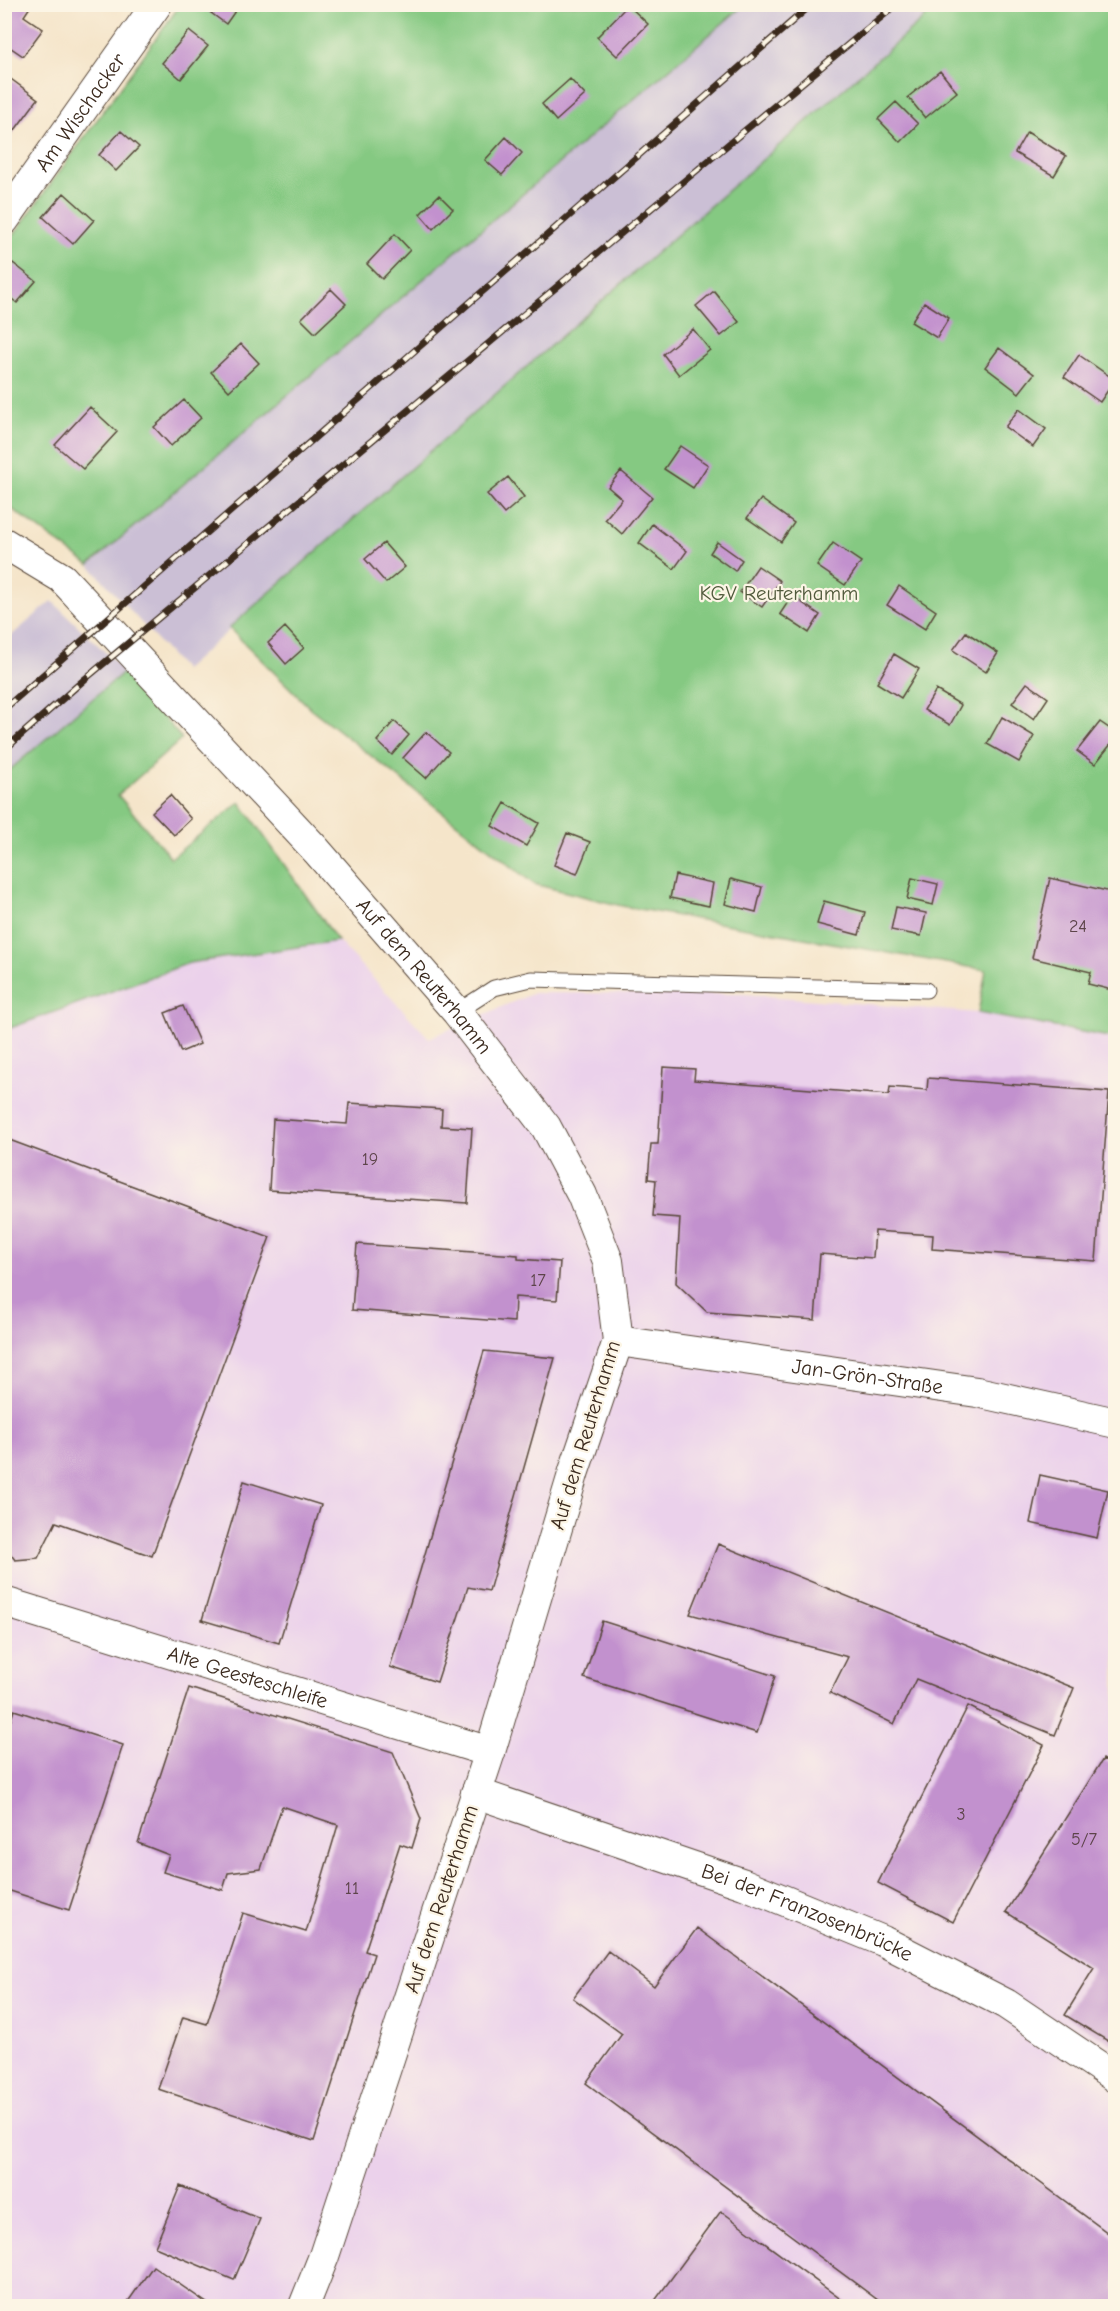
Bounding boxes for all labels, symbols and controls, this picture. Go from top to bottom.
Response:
street label: Am Wischacker [30,48,131,176]
park label: KGV Reuterhamm [700,581,858,605]
street label: Auf dem Reuterhamm [352,893,497,1059]
house number: 24 [1069,916,1087,937]
house number: 19 [362,1149,378,1170]
house number: 17 [530,1270,546,1291]
street label: Auf dem Reuterhamm [545,1338,625,1532]
street label: Jan-Grön-Straße [790,1354,945,1399]
street label: Alte Geesteschleife [165,1641,331,1713]
street label: Auf dem Reuterhamm [399,1802,483,1996]
house number: 3 [956,1804,966,1825]
house number: 5/7 [1071,1829,1098,1850]
street label: Bei der Franzosenbrücke [698,1858,917,1966]
house number: 11 [345,1878,359,1899]

